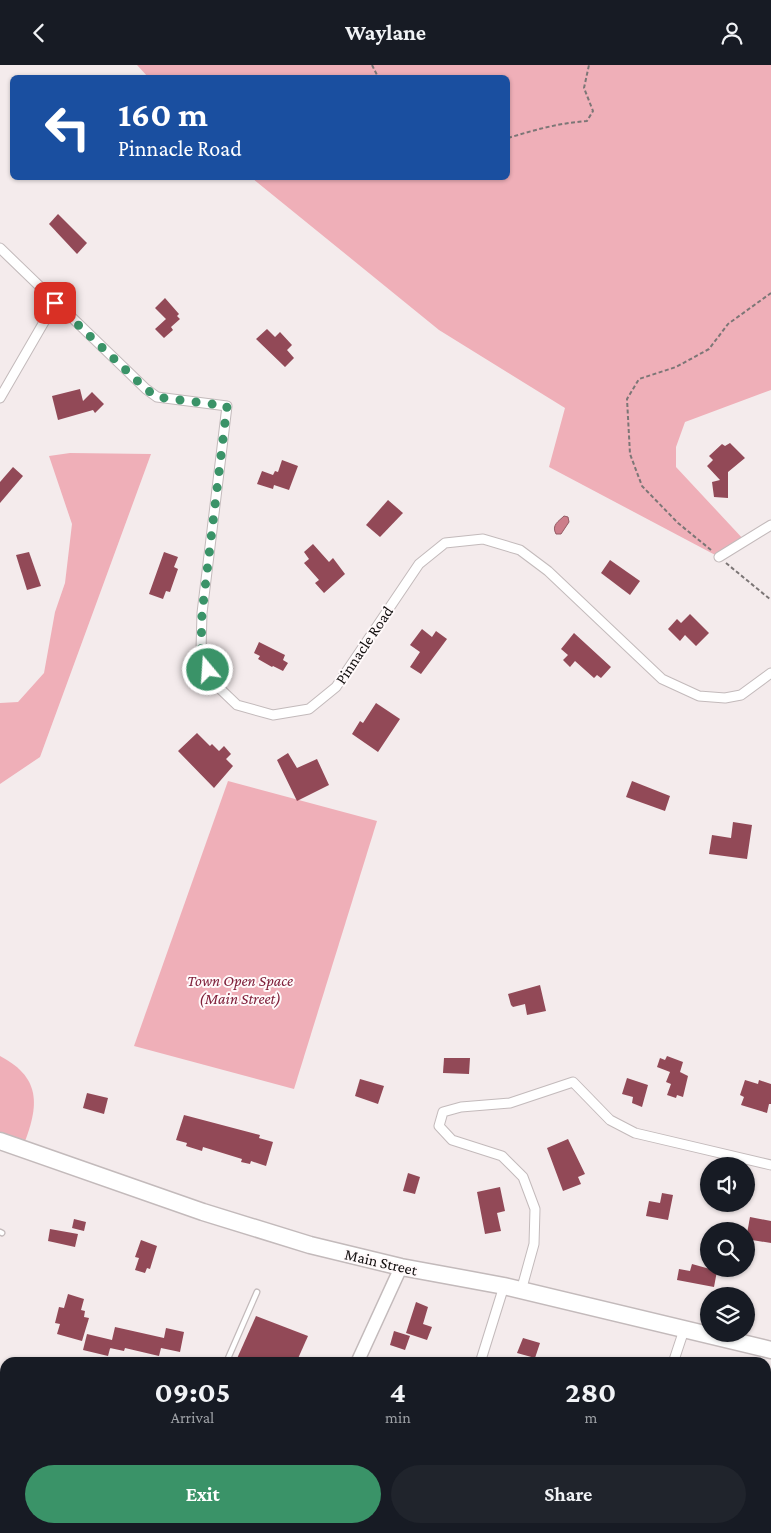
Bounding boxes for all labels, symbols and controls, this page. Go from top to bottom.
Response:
icon: back [25,19,53,47]
icon: person [718,19,746,47]
text: Waylane [345,20,426,45]
icon: left [35,95,100,160]
text: 160 m [118,95,208,134]
text: Pinnacle Road [118,136,242,161]
pin [34,282,76,324]
icon: arrive [41,289,69,317]
street label: Pinnacle Road [332,602,397,687]
position arrow [181,643,233,695]
park label: Town Open Space (Main Street) [187,972,293,1008]
map controls [700,1157,755,1342]
button: sound [700,1157,755,1212]
button: search [700,1222,755,1277]
street label: Main Street [343,1245,420,1279]
button: layers [700,1287,755,1342]
text: 09:05 [155,1375,231,1408]
text: 4 [390,1375,406,1408]
text: 280 [565,1375,616,1408]
text: Arrival [171,1409,214,1426]
text: min [385,1409,411,1426]
text: m [584,1409,597,1426]
button: Exit [25,1465,381,1523]
button: Share [391,1465,746,1523]

